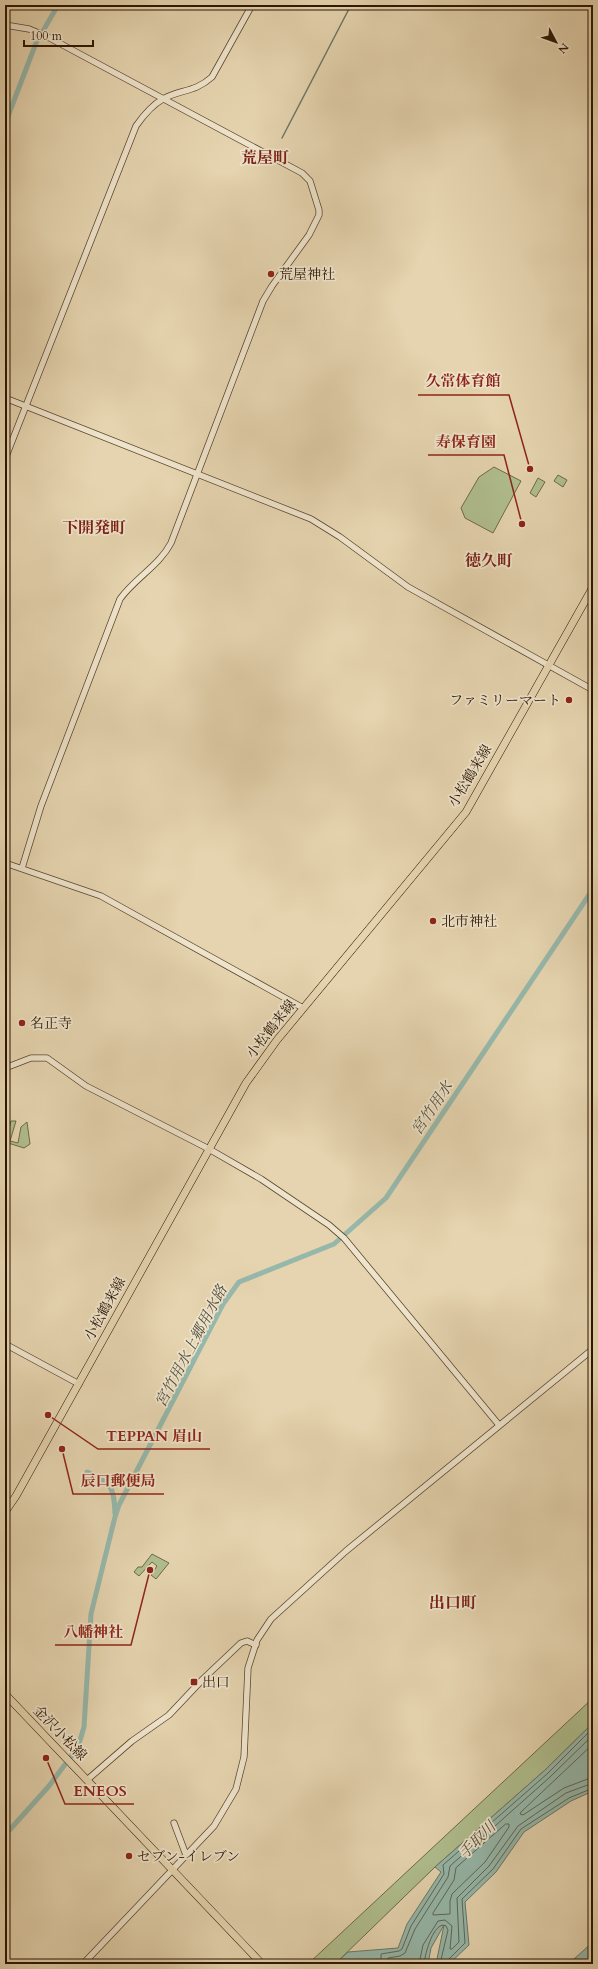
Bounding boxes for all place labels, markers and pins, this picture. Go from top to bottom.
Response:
place label: 荒屋神社 [279,265,335,284]
marker: 荒屋神社 [266,269,276,279]
callout: 久常体育館 [418,368,509,395]
callout: 寿保育園 [428,428,504,455]
place label: ファミリーマート [449,691,561,710]
marker: ファミリーマート [564,695,574,705]
place label: 北市神社 [441,912,497,931]
marker: 北市神社 [428,916,438,926]
place label: 名正寺 [30,1014,72,1033]
marker: 名正寺 [17,1018,27,1028]
callout: TEPPAN 眉山 [98,1422,210,1449]
callout: 辰口郵便局 [73,1467,164,1494]
callout: 八幡神社 [55,1618,131,1645]
place label: 出口 [202,1673,230,1692]
marker: 出口 [189,1677,199,1687]
callout: ENEOS [65,1777,134,1804]
place label: セブン-イレブン [137,1847,240,1866]
marker: セブン-イレブン [124,1851,134,1861]

